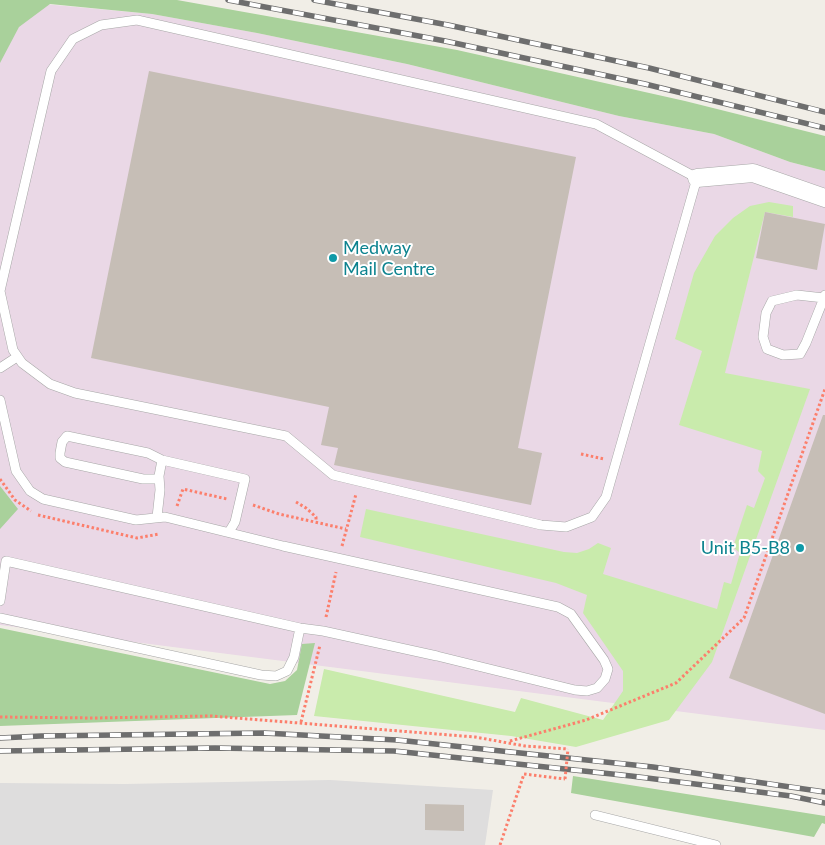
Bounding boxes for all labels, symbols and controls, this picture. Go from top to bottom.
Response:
place label: Medway Mail Centre [343,237,435,280]
marker: Medway Mail Centre [327,252,339,264]
place label: Unit B5-B8 [701,537,790,559]
marker: Unit B5-B8 [794,542,806,554]

